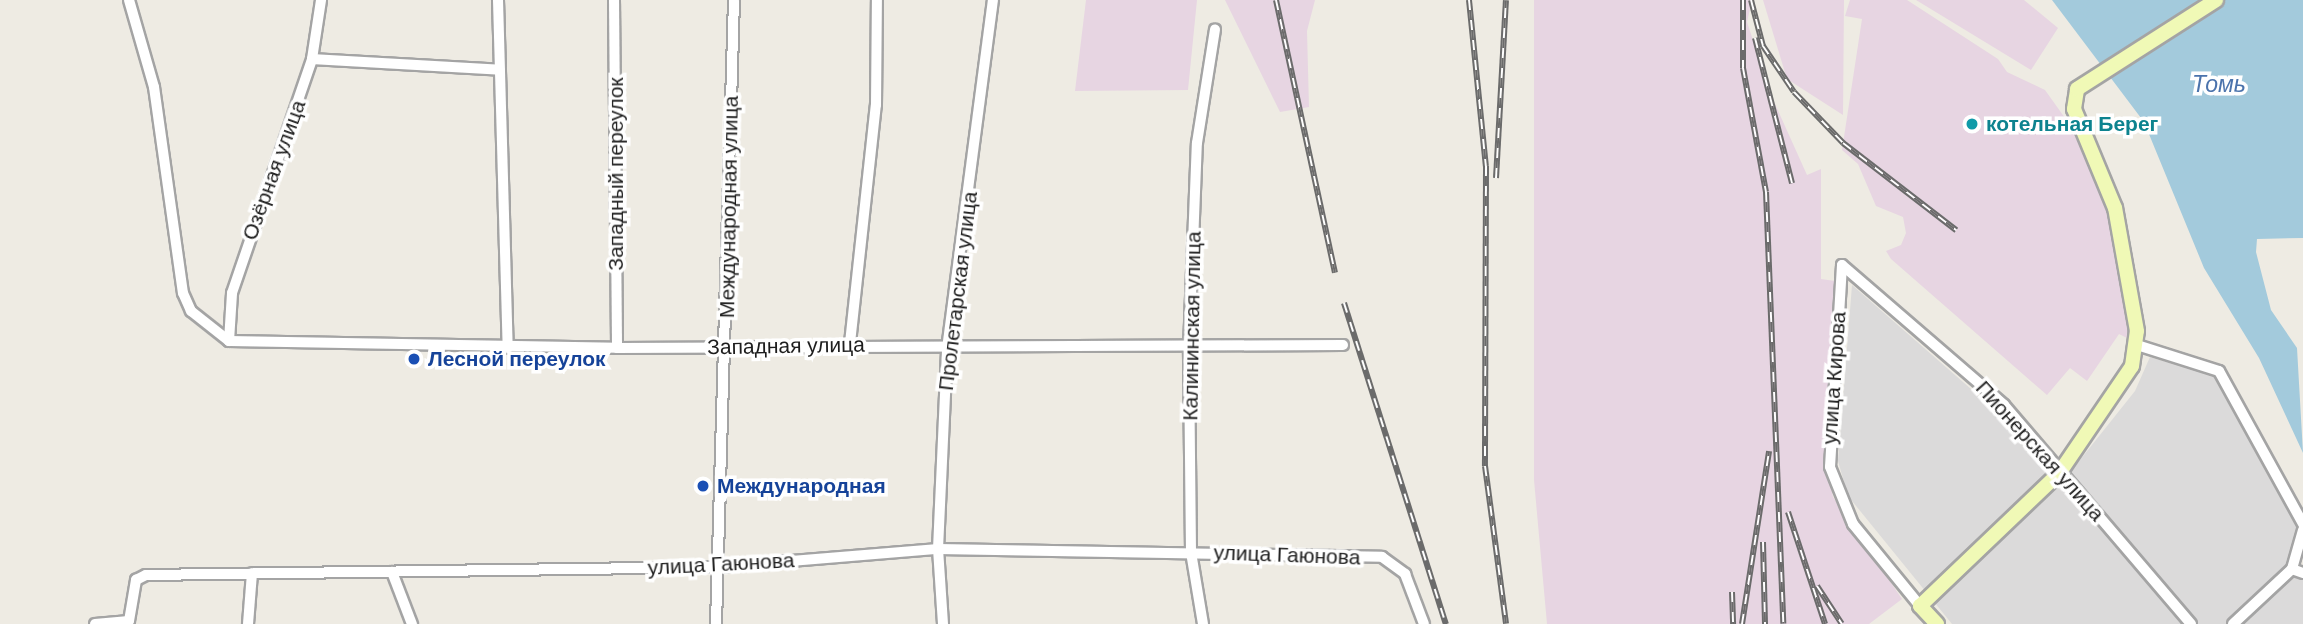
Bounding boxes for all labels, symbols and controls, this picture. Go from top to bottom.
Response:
water label: Томь [2192,70,2246,98]
street label: Западный переулок [603,77,629,271]
street label: Озёрная улица [237,96,311,244]
street label: Международная улица [714,96,744,318]
place label: котельная Берег [1986,111,2158,137]
marker: котельная Берег [1964,116,1980,132]
street label: Пролетарская улица [933,190,983,392]
street label: Калининская улица [1178,231,1206,421]
street label: улица Кирова [1817,311,1851,445]
street label: Западная улица [707,332,865,360]
place label: Лесной переулок [428,346,606,372]
marker: Лесной переулок [406,351,422,367]
street label: Пионерская улица [1970,376,2110,526]
place label: Международная [717,473,886,499]
marker: Международная [695,478,711,494]
street label: улица Гаюнова [1213,540,1361,570]
street label: улица Гаюнова [647,548,795,580]

